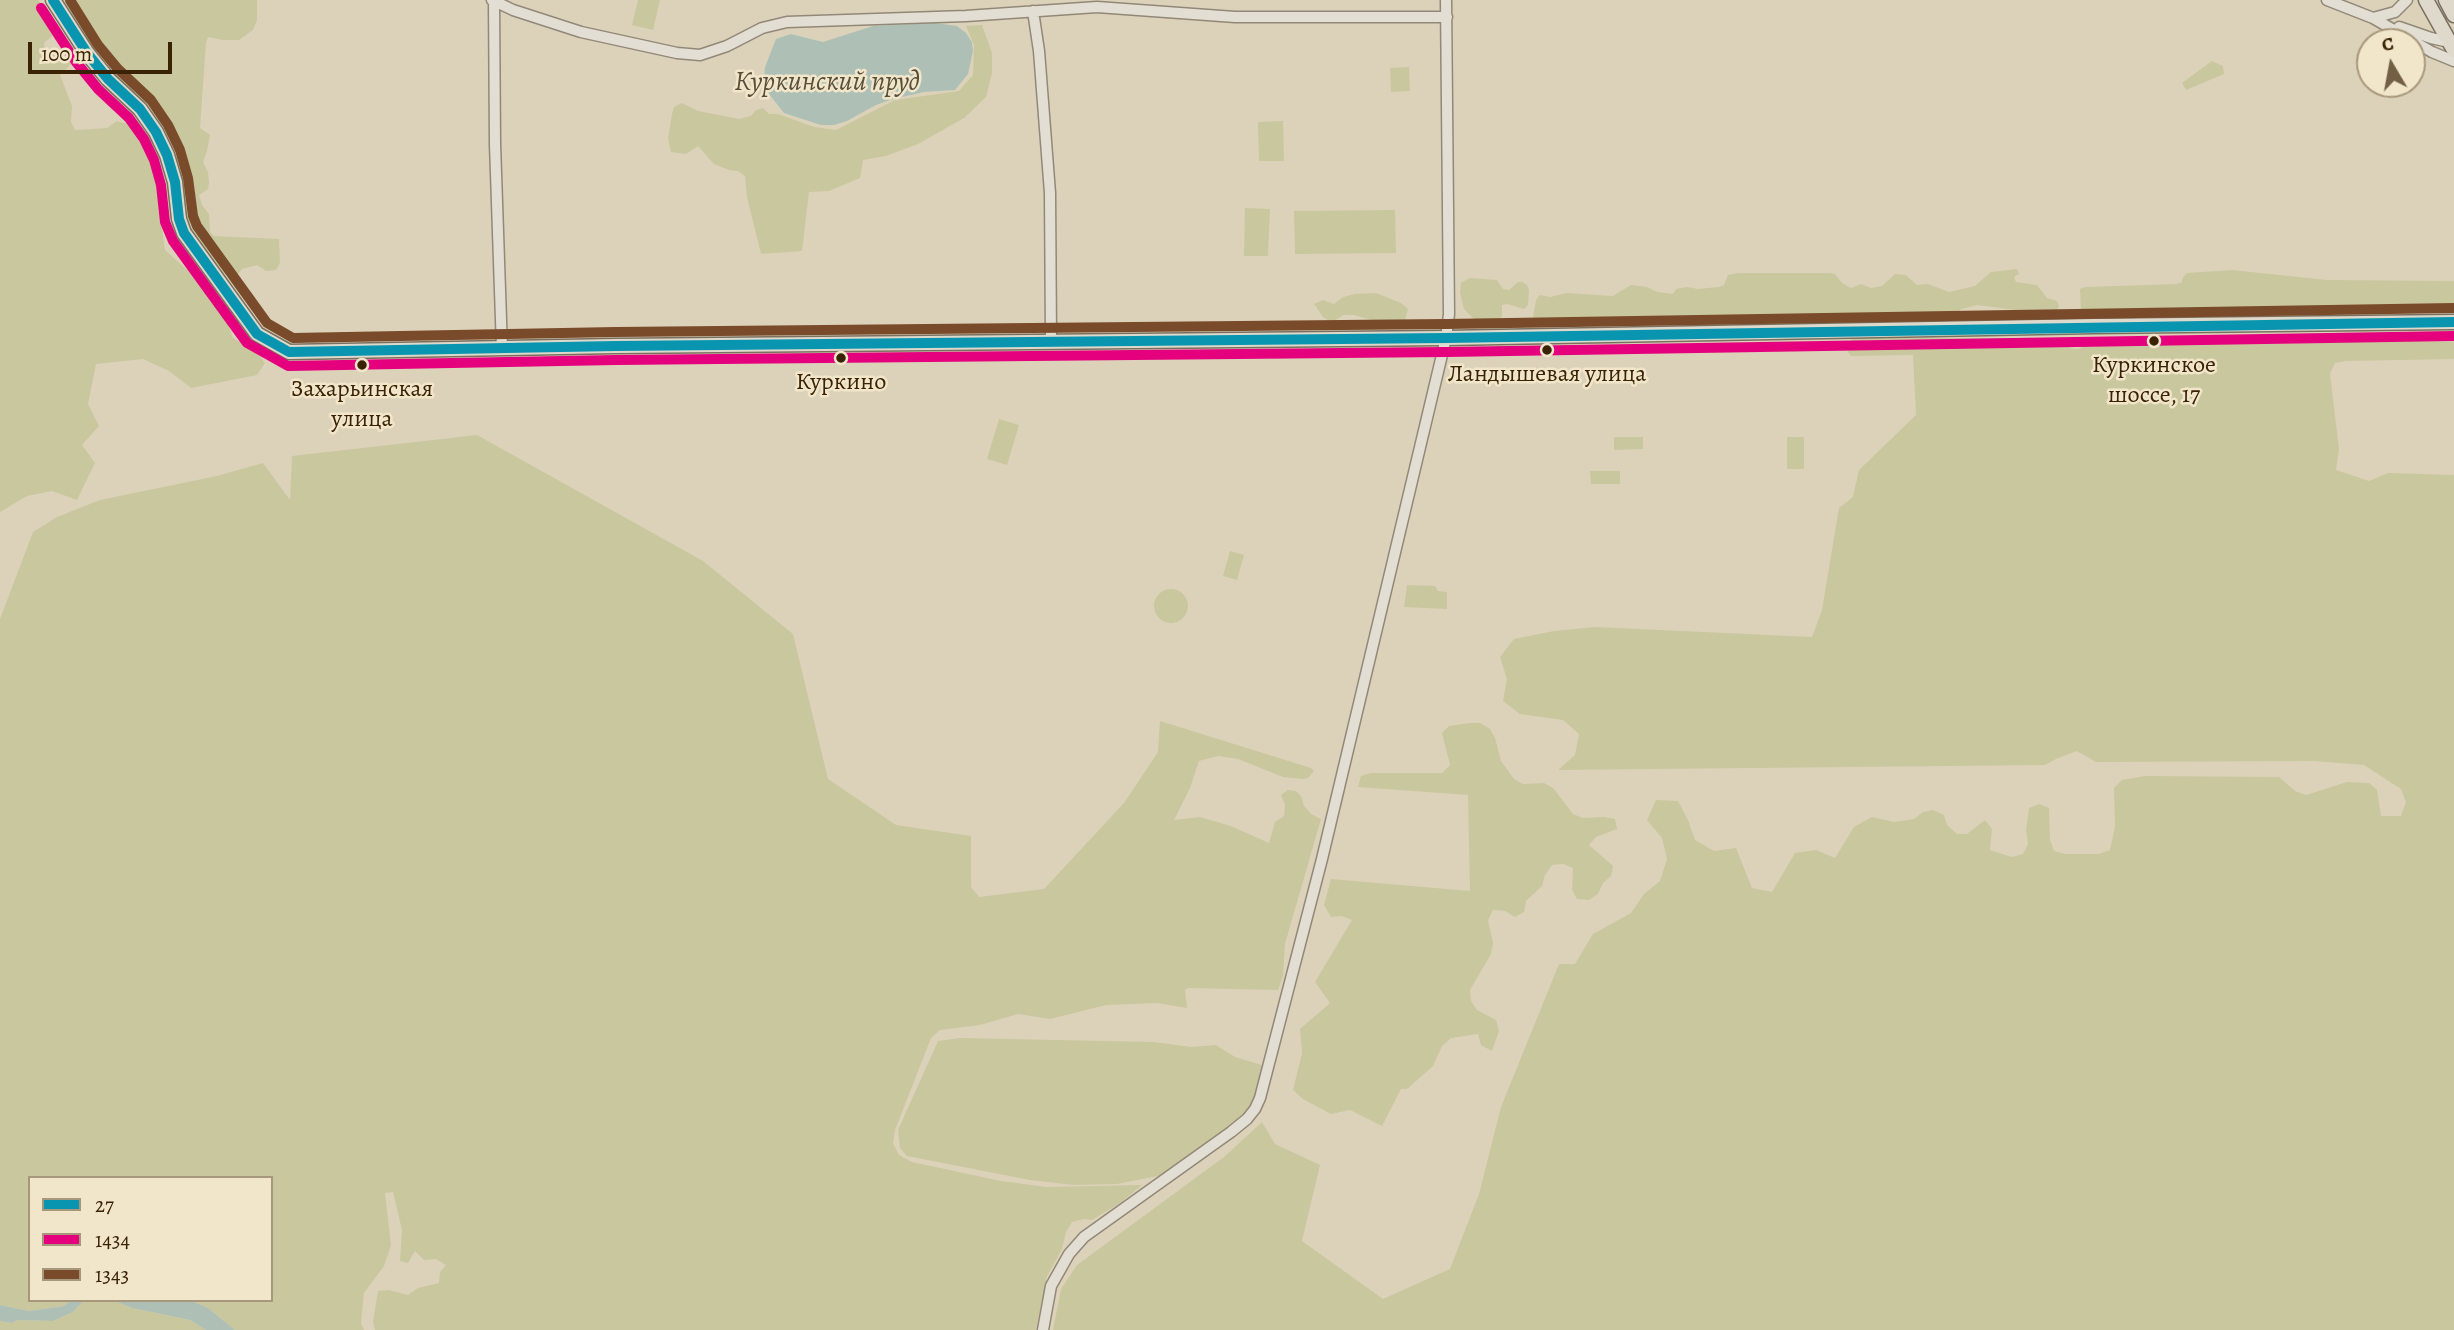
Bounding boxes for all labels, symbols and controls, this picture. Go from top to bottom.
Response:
scale bar [32,28,175,72]
north arrow [2356,28,2426,98]
text: С [2380,30,2396,58]
text: 100 m [41,40,92,68]
water label: Куркинский пруд [734,66,920,100]
marker: Куркинское шоссе, 17 [2147,334,2161,348]
marker: Ландышевая улица [1540,343,1554,357]
marker: Куркино [834,351,848,365]
place label: Куркинское шоссе, 17 [2092,352,2216,408]
marker: Захарьинская улица [355,358,369,372]
place label: Ландышевая улица [1448,361,1646,389]
place label: Куркино [796,369,886,397]
place label: Захарьинская улица [291,376,433,432]
legend [28,1176,273,1302]
text: 27 [95,1191,114,1219]
text: 1434 [95,1226,130,1254]
text: 1343 [95,1261,129,1289]

